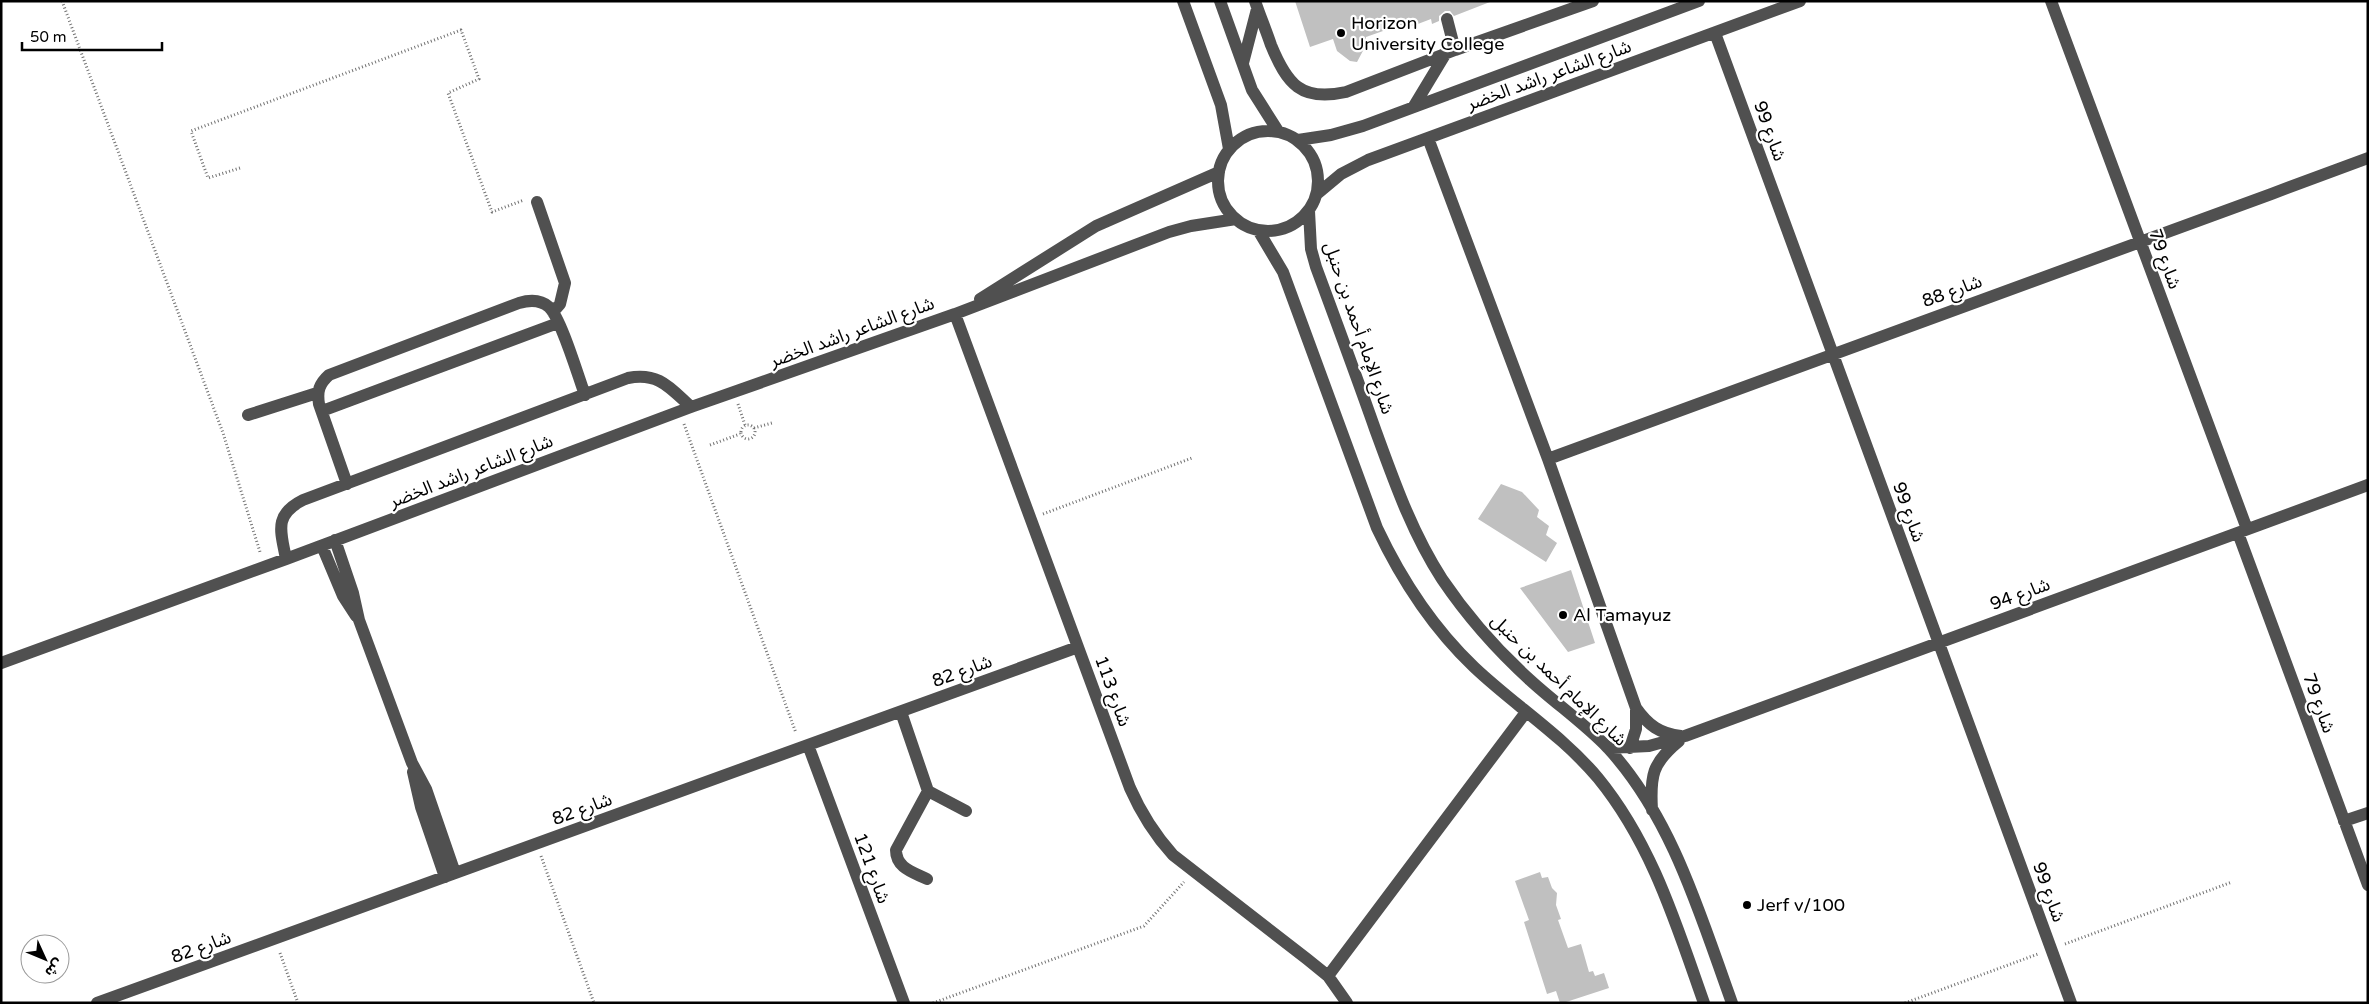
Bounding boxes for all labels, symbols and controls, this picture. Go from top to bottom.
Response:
place label: Horizon University College [1351,12,1504,55]
scale bar [22,20,162,52]
marker: Horizon University College [1335,27,1347,39]
text: 50 m [30,28,67,46]
street label: شارع الشاعر راشد الخضر [1463,35,1635,118]
street label: شارع 99 [1746,98,1791,165]
street label: شارع 79 [2141,226,2186,293]
street label: شارع الإمام أحمد بن حنبل [1316,239,1399,418]
street label: شارع 88 [1919,270,1986,315]
street label: شارع الشاعر راشد الخضر [766,292,938,375]
street label: شارع الشاعر راشد الخضر [385,430,557,516]
street label: شارع 99 [1885,479,1930,546]
street label: شارع 94 [1987,573,2054,618]
place label: Al Tamayuz [1573,604,1671,626]
street label: شارع الإمام أحمد بن حنبل [1484,609,1632,753]
marker: Al Tamayuz [1557,609,1569,621]
street label: شارع 82 [929,650,996,695]
street label: شارع 113 [1087,653,1136,730]
street label: شارع 79 [2295,670,2340,737]
street label: شارع 82 [549,788,616,833]
street label: شارع 121 [846,830,895,907]
street label: شارع 99 [2025,859,2070,926]
place label: Jerf v/100 [1757,894,1845,916]
marker: Jerf v/100 [1741,899,1753,911]
street label: شارع 82 [168,926,235,971]
north arrow [20,934,70,984]
text: ش [41,955,67,980]

